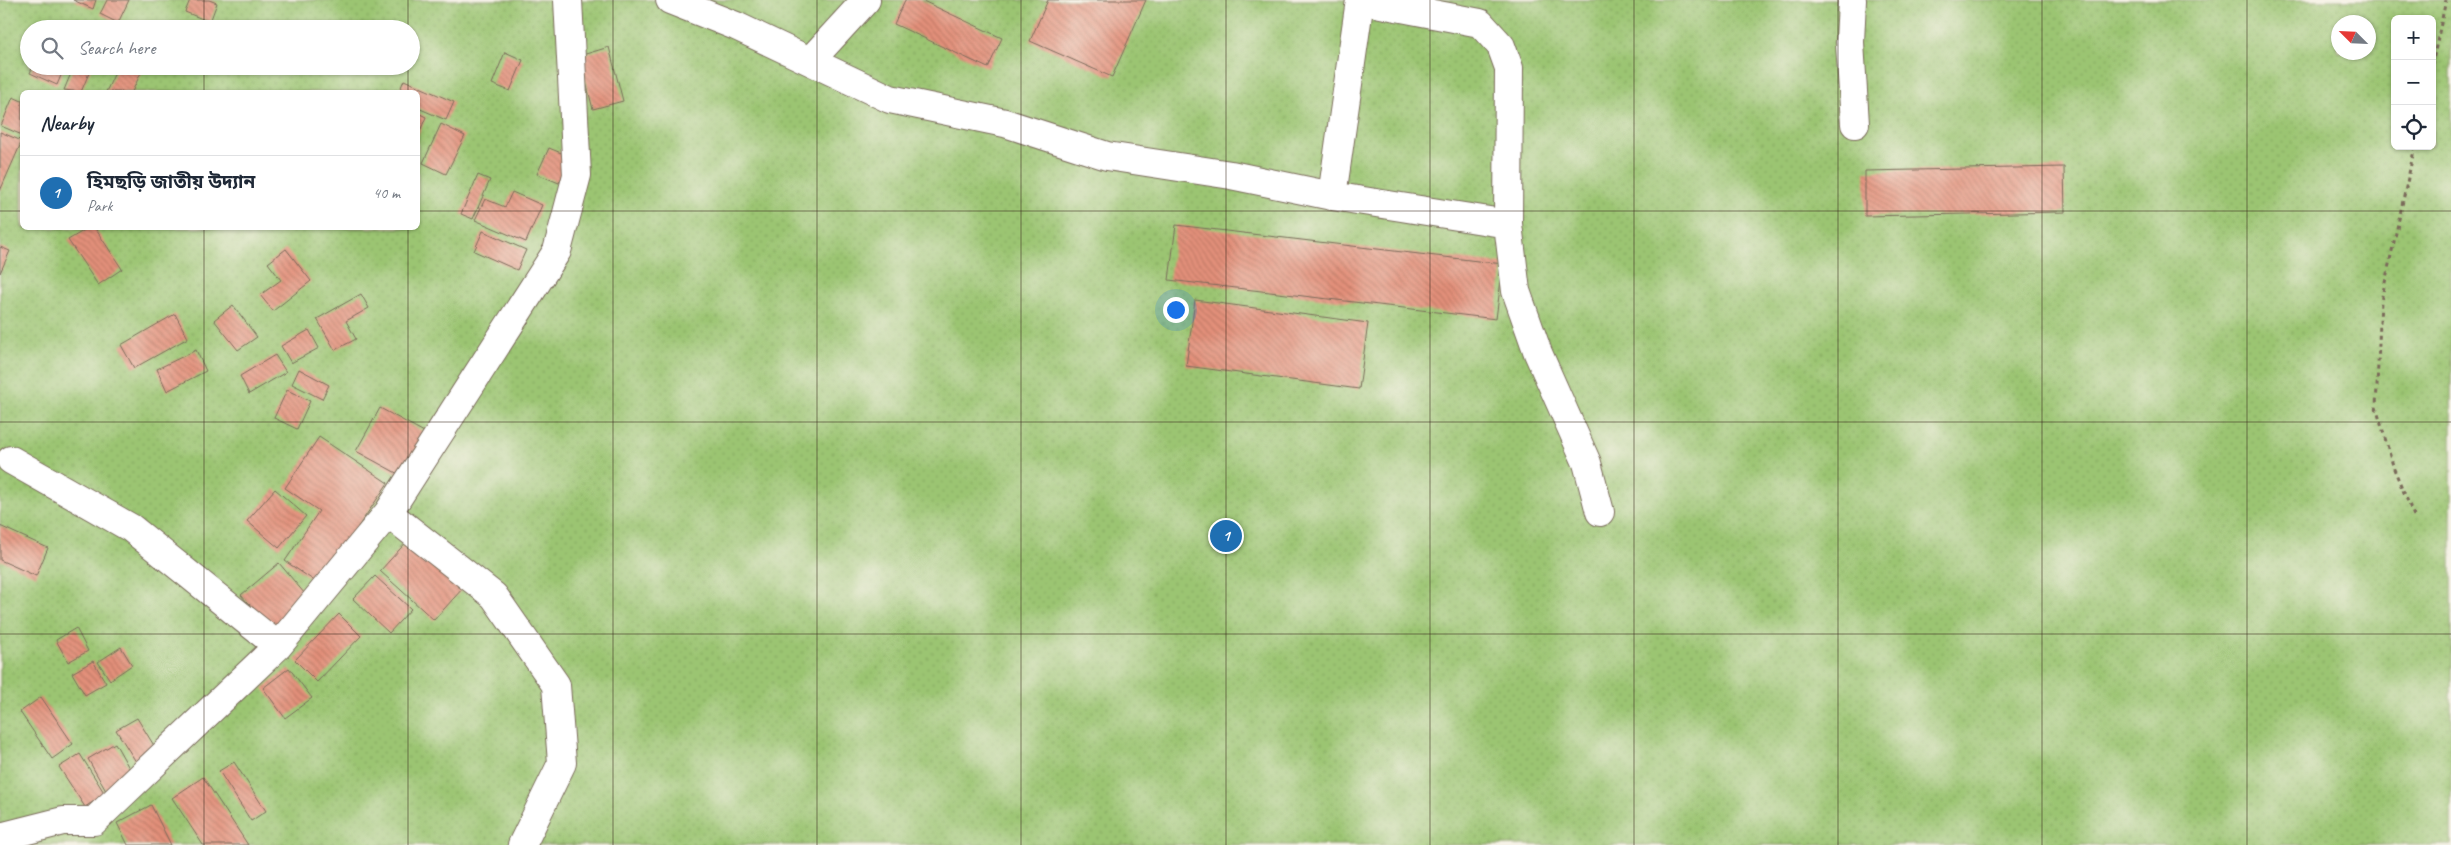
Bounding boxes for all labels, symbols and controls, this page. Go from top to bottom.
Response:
north arrow [2331,15,2376,60]
map controls [2391,15,2436,150]
button: + [2391,15,2436,60]
search box [20,20,420,75]
icon: search [38,34,66,62]
text: Search here [78,36,155,60]
button: − [2391,60,2436,105]
button: locate [2391,105,2436,150]
text: Nearby [40,110,93,136]
text: হিমছড়ি জাতীয় উদ্যান [87,170,255,194]
text: 1 [52,183,60,203]
text: 40 m [373,183,400,203]
text: Park [87,196,112,216]
your location [1163,297,1189,323]
pin: 1 [1210,517,1242,555]

